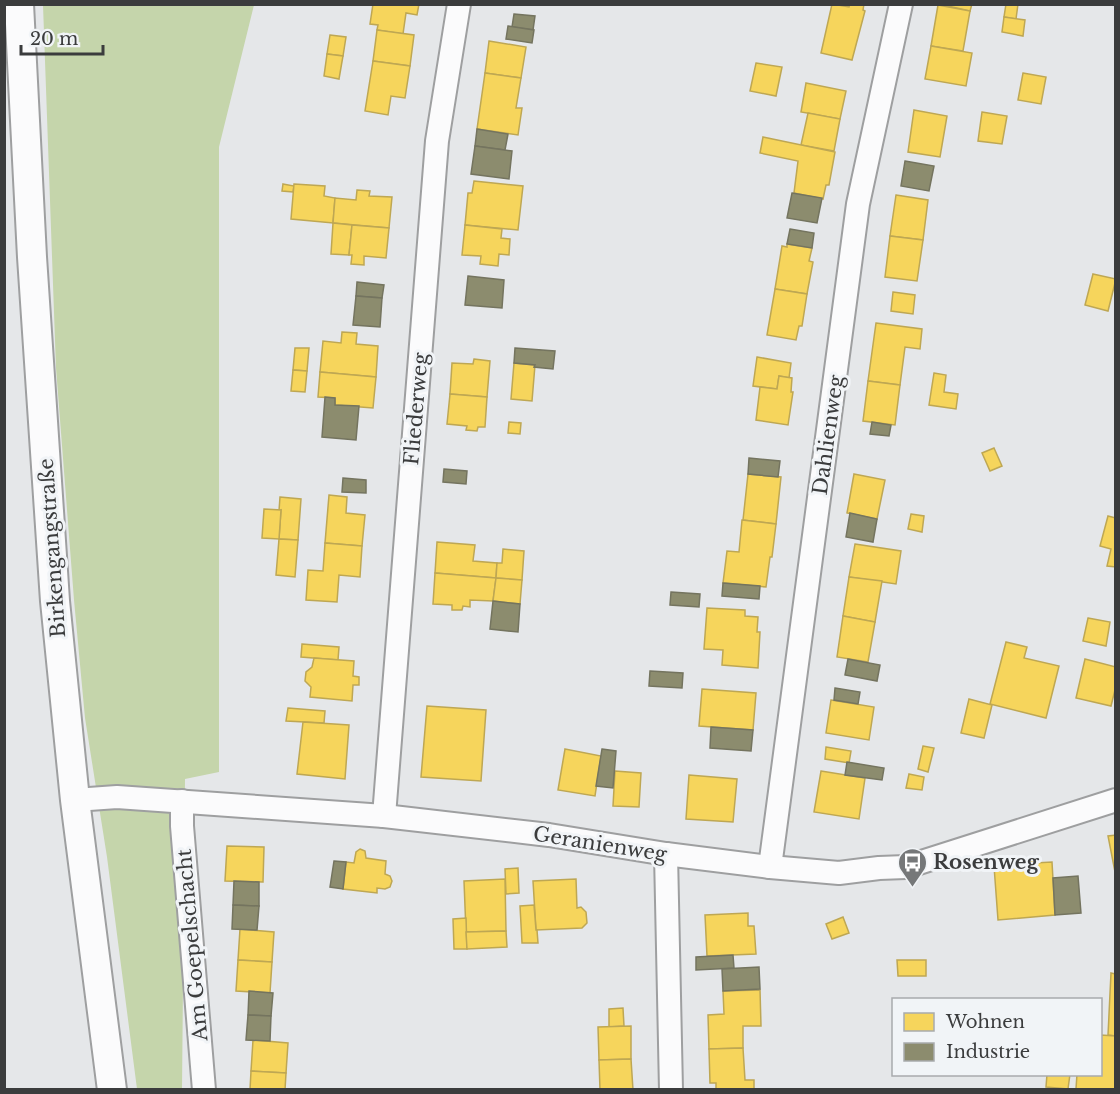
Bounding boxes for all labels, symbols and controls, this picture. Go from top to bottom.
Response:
scale bar [21,18,104,56]
text: 20 m [30,28,78,50]
street label: Fliederweg [399,351,433,466]
street label: Dahlienweg [808,373,848,496]
street label: Birkengangstraße [34,458,70,638]
street label: Geranienweg [531,822,670,867]
bus stop icon: Rosenweg [896,846,928,888]
street label: Am Goepelschacht [172,847,212,1043]
place label: Rosenweg [933,850,1040,874]
legend [892,998,1102,1076]
text: Wohnen [945,1011,1025,1033]
text: Industrie [946,1041,1030,1063]

